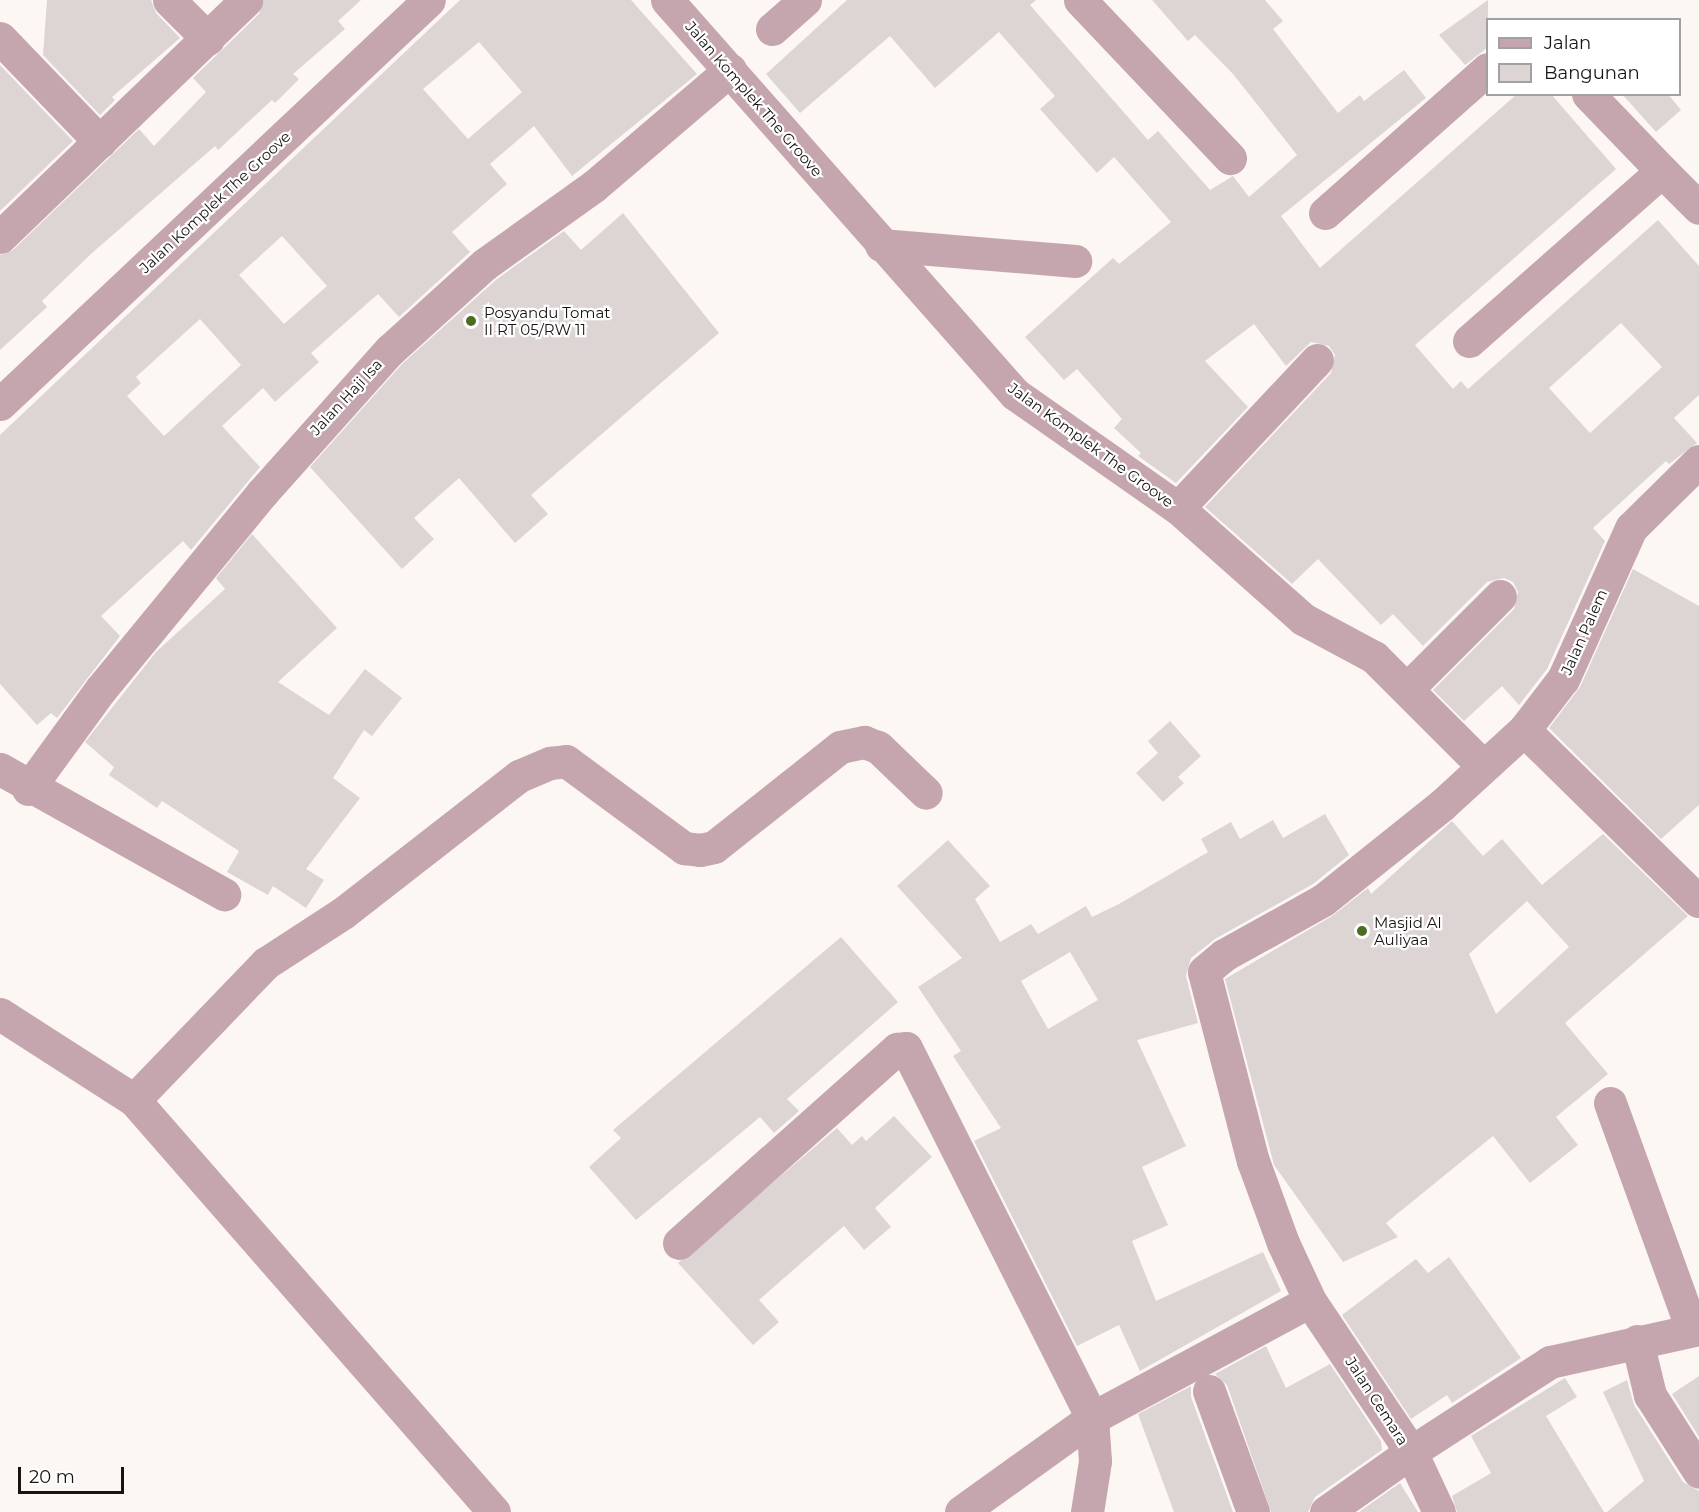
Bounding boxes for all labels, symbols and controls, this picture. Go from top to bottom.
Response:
street label: Jalan Komplek The Groove [682,18,826,180]
legend [1486,18,1681,96]
text: Jalan [1544,32,1591,54]
text: Bangunan [1544,62,1640,84]
street label: Jalan Komplek The Groove [136,127,294,277]
place label: Posyandu Tomat II RT 05/RW 11 [484,303,610,338]
marker: Posyandu Tomat II RT 05/RW 11 [462,312,480,330]
street label: Jalan Haji Isa [306,355,386,439]
street label: Jalan Komplek The Groove [1005,379,1177,511]
street label: Jalan Palem [1557,586,1611,678]
place label: Masjid Al Auliyaa [1374,913,1442,948]
marker: Masjid Al Auliyaa [1355,924,1369,938]
street label: Jalan Cemara [1342,1353,1412,1449]
scale bar [21,1455,128,1493]
text: 20 m [29,1466,75,1488]

